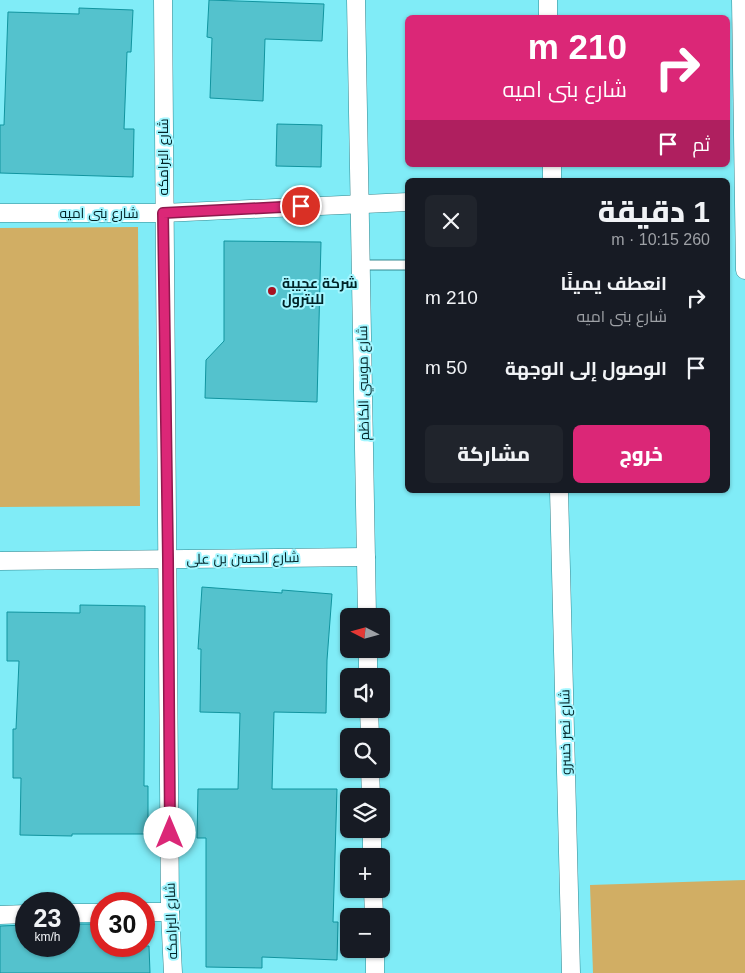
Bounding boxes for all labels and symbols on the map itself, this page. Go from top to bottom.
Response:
street label: شارع البرامكه [155,119,172,196]
pin [280,185,322,227]
street label: شارع بنى اميه [59,205,139,222]
place label: شركة عجيبة للبترول [282,275,358,308]
marker: شركة عجيبة للبترول [266,285,278,297]
street label: شارع موسي الكاظم [354,325,375,441]
street label: شارع الحسن بن على [186,549,300,568]
north arrow [340,608,390,658]
street label: شارع نصر خسرو [556,689,575,775]
position arrow [143,806,195,858]
street label: شارع البرامكه [162,882,181,960]
speed limit sign: 30 [90,892,155,957]

